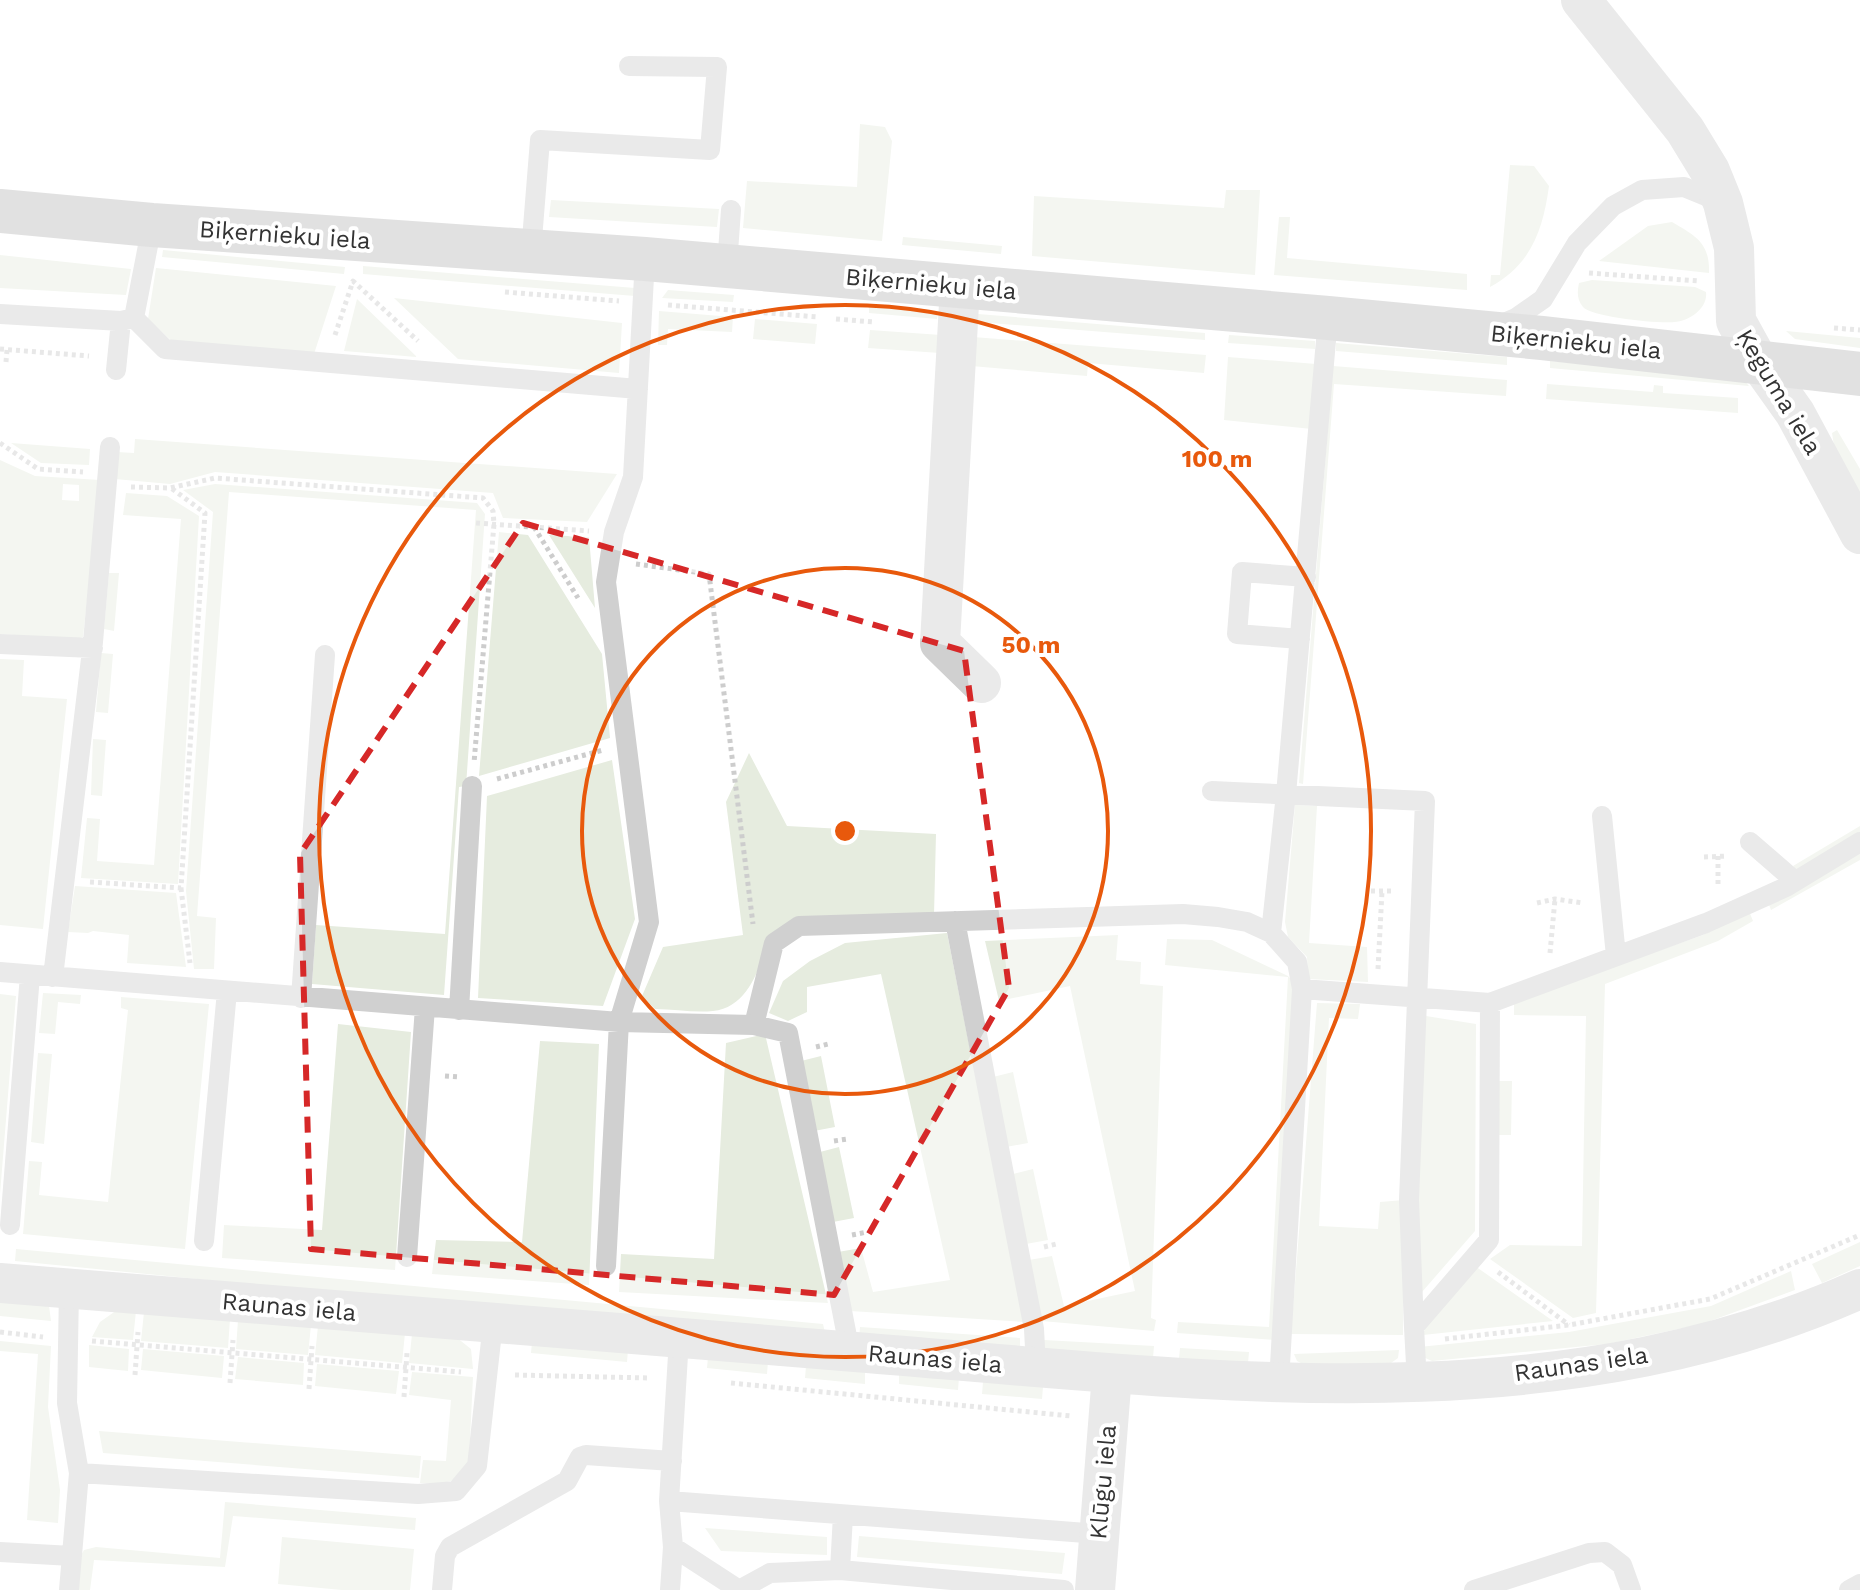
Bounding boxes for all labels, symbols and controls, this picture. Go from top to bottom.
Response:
street label: Biķernieku iela [198,215,372,255]
street label: Biķernieku iela [844,263,1018,305]
street label: Biķernieku iela [1489,319,1663,365]
street label: Ķeguma iela [1731,324,1827,460]
text: 100 m [1182,445,1252,473]
text: 50 m [1002,631,1060,659]
centre of rings [831,817,859,845]
street label: Raunas iela [221,1287,357,1327]
street label: Raunas iela [867,1339,1003,1379]
street label: Raunas iela [1512,1341,1650,1387]
street label: Klūgu iela [1084,1424,1122,1540]

